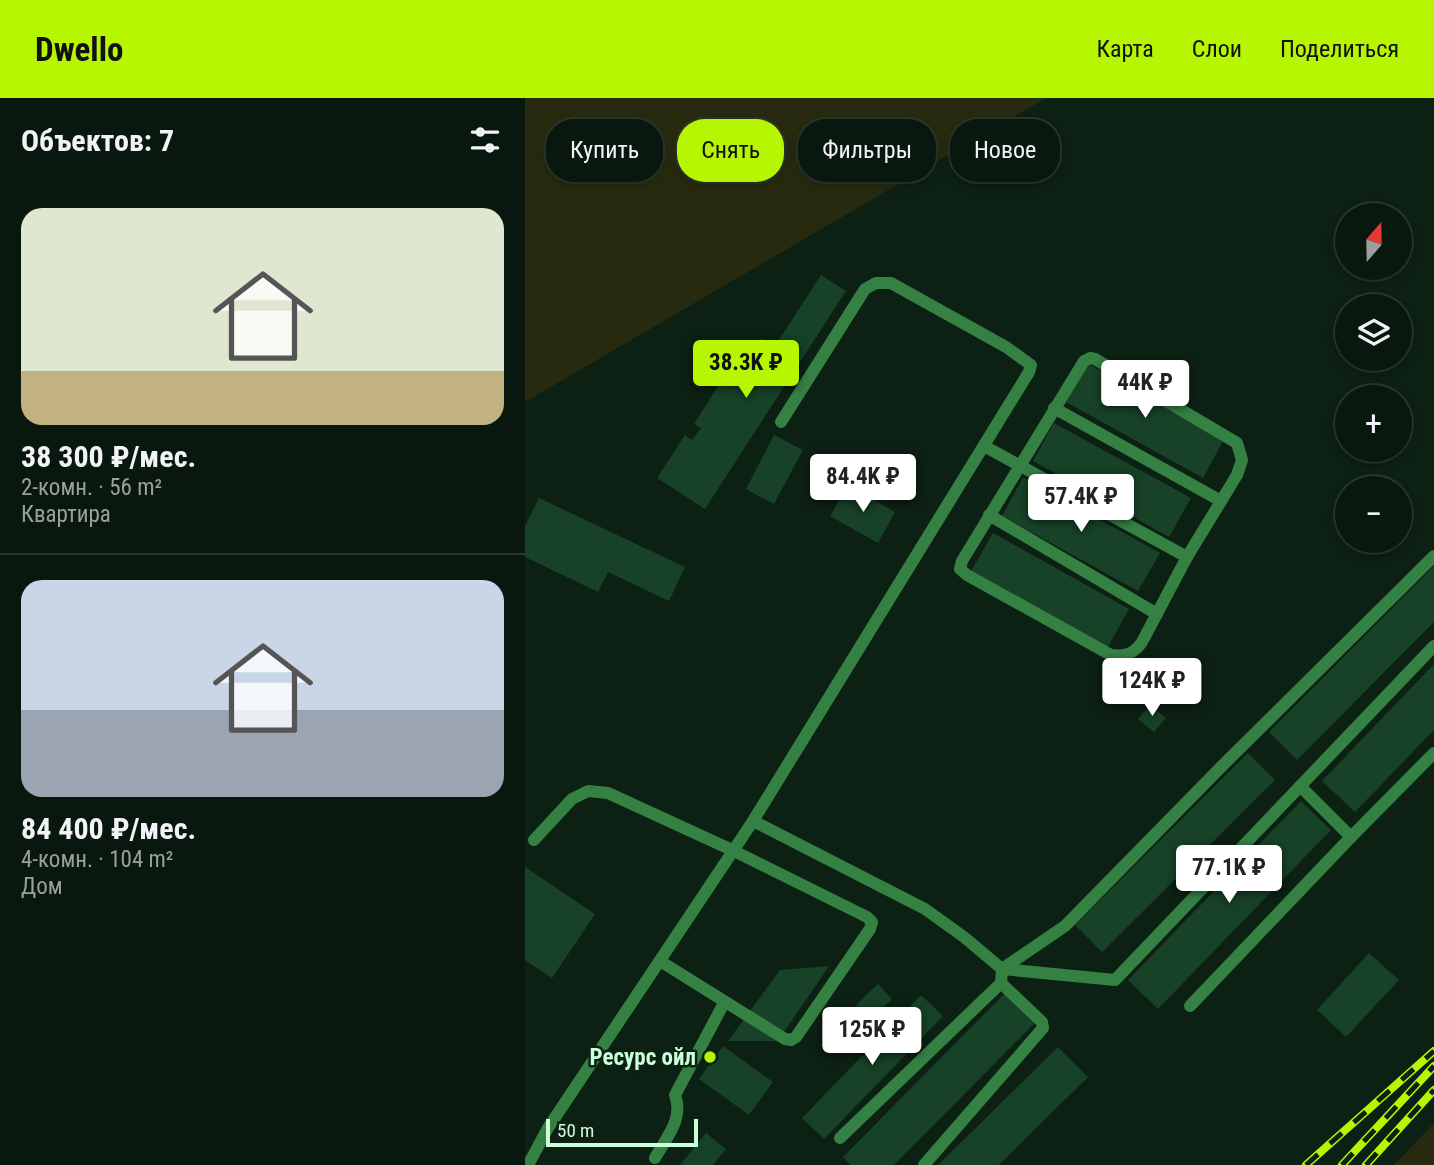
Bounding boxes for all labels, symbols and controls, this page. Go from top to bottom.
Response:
text: Dwello [35,30,123,69]
text: Карта [1096,35,1154,63]
text: Слои [1192,35,1242,63]
text: Поделиться [1280,35,1399,63]
chip: Купить [546,119,663,182]
chip: Снять [677,119,784,182]
chip: Фильтры [798,119,936,182]
chip: Новое [950,119,1060,182]
icon: filters [466,121,504,159]
text: Объектов: 7 [21,123,174,158]
north arrow [1335,203,1412,280]
map controls [1335,203,1412,553]
icon: home [200,253,326,379]
button: layers [1335,294,1412,371]
pin: 38.3K ₽ [681,341,811,400]
text: 38.3K ₽ [709,349,783,376]
pin: 44K ₽ [1096,360,1194,420]
text: 44K ₽ [1117,369,1173,396]
button: + [1335,385,1412,462]
text: 38 300 ₽/мес. [21,439,196,474]
pin: 84.4K ₽ [798,454,928,514]
text: 84.4K ₽ [826,463,900,490]
text: 2-комн. · 56 m² [21,474,162,501]
pin: 57.4K ₽ [1016,474,1146,534]
button: − [1335,476,1412,553]
text: 57.4K ₽ [1044,483,1118,510]
text: Квартира [21,501,111,528]
icon: home [200,625,326,751]
pin: 124K ₽ [1095,658,1209,718]
text: 124K ₽ [1118,667,1186,694]
text: 84 400 ₽/мес. [21,811,196,846]
text: 4-комн. · 104 m² [21,846,173,873]
pin: 77.1K ₽ [1164,846,1294,905]
text: 77.1K ₽ [1192,854,1266,881]
text: Дом [21,873,63,900]
pin: 125K ₽ [815,1007,929,1067]
text: 125K ₽ [838,1016,906,1043]
place label: Ресурс ойл [590,1044,696,1071]
marker: Ресурс ойл [702,1049,718,1065]
scale bar [546,1116,698,1148]
text: 50 m [557,1119,594,1142]

